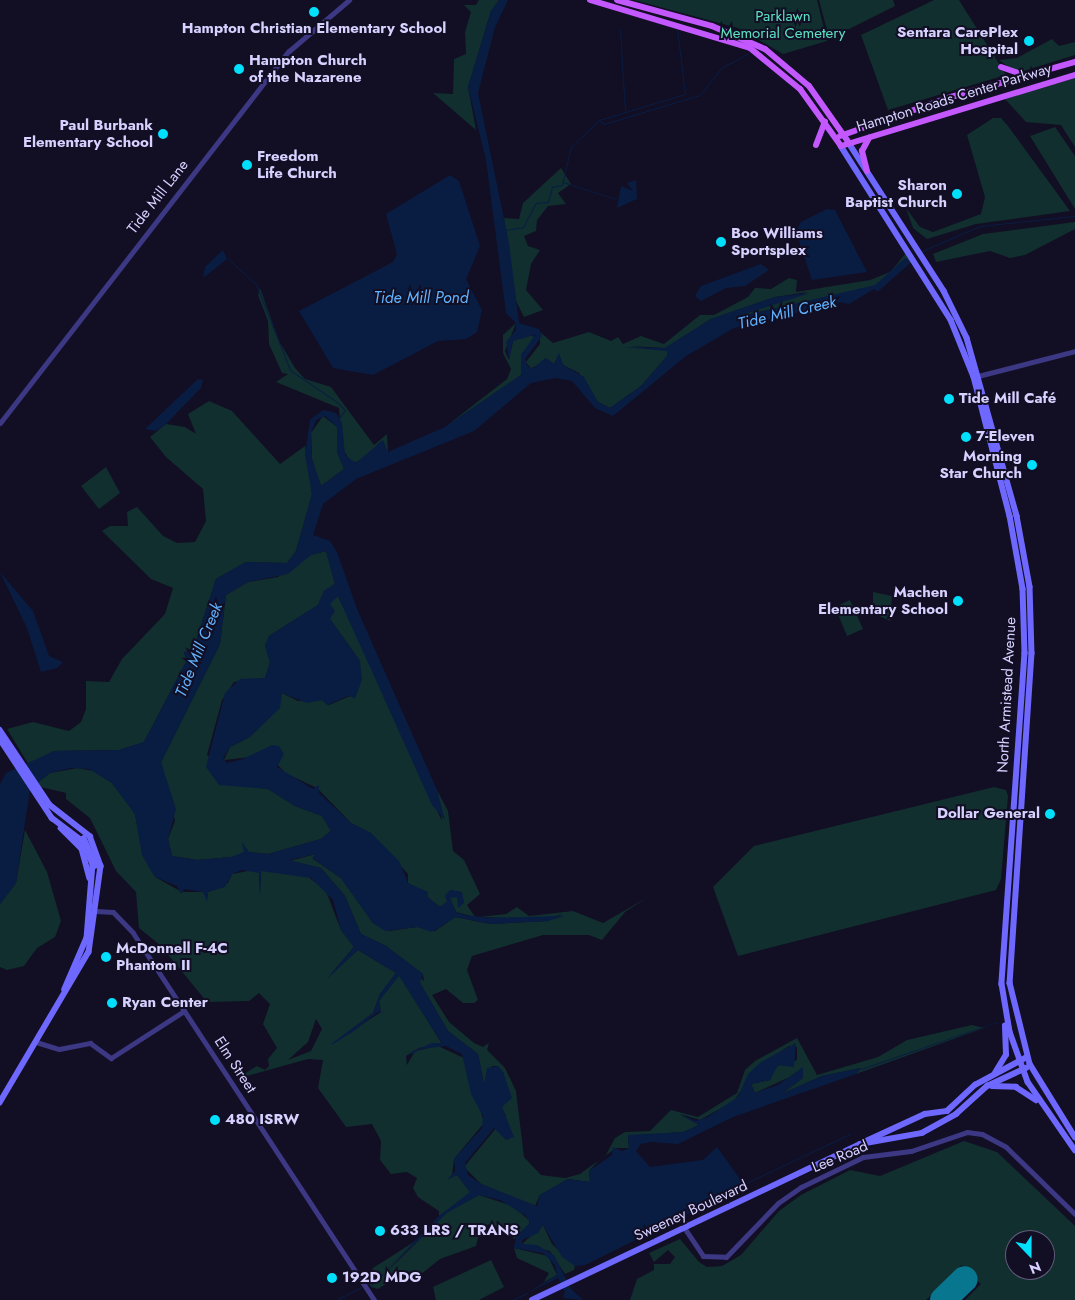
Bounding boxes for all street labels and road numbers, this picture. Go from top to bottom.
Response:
street label: Hampton Roads Center Parkway [854,60,1054,136]
street label: Tide Mill Lane [124,157,192,237]
street label: North Armistead Avenue [994,617,1020,773]
street label: Elm Street [210,1033,260,1097]
street label: Lee Road [809,1137,871,1177]
street label: Sweeney Boulevard [631,1177,751,1245]

